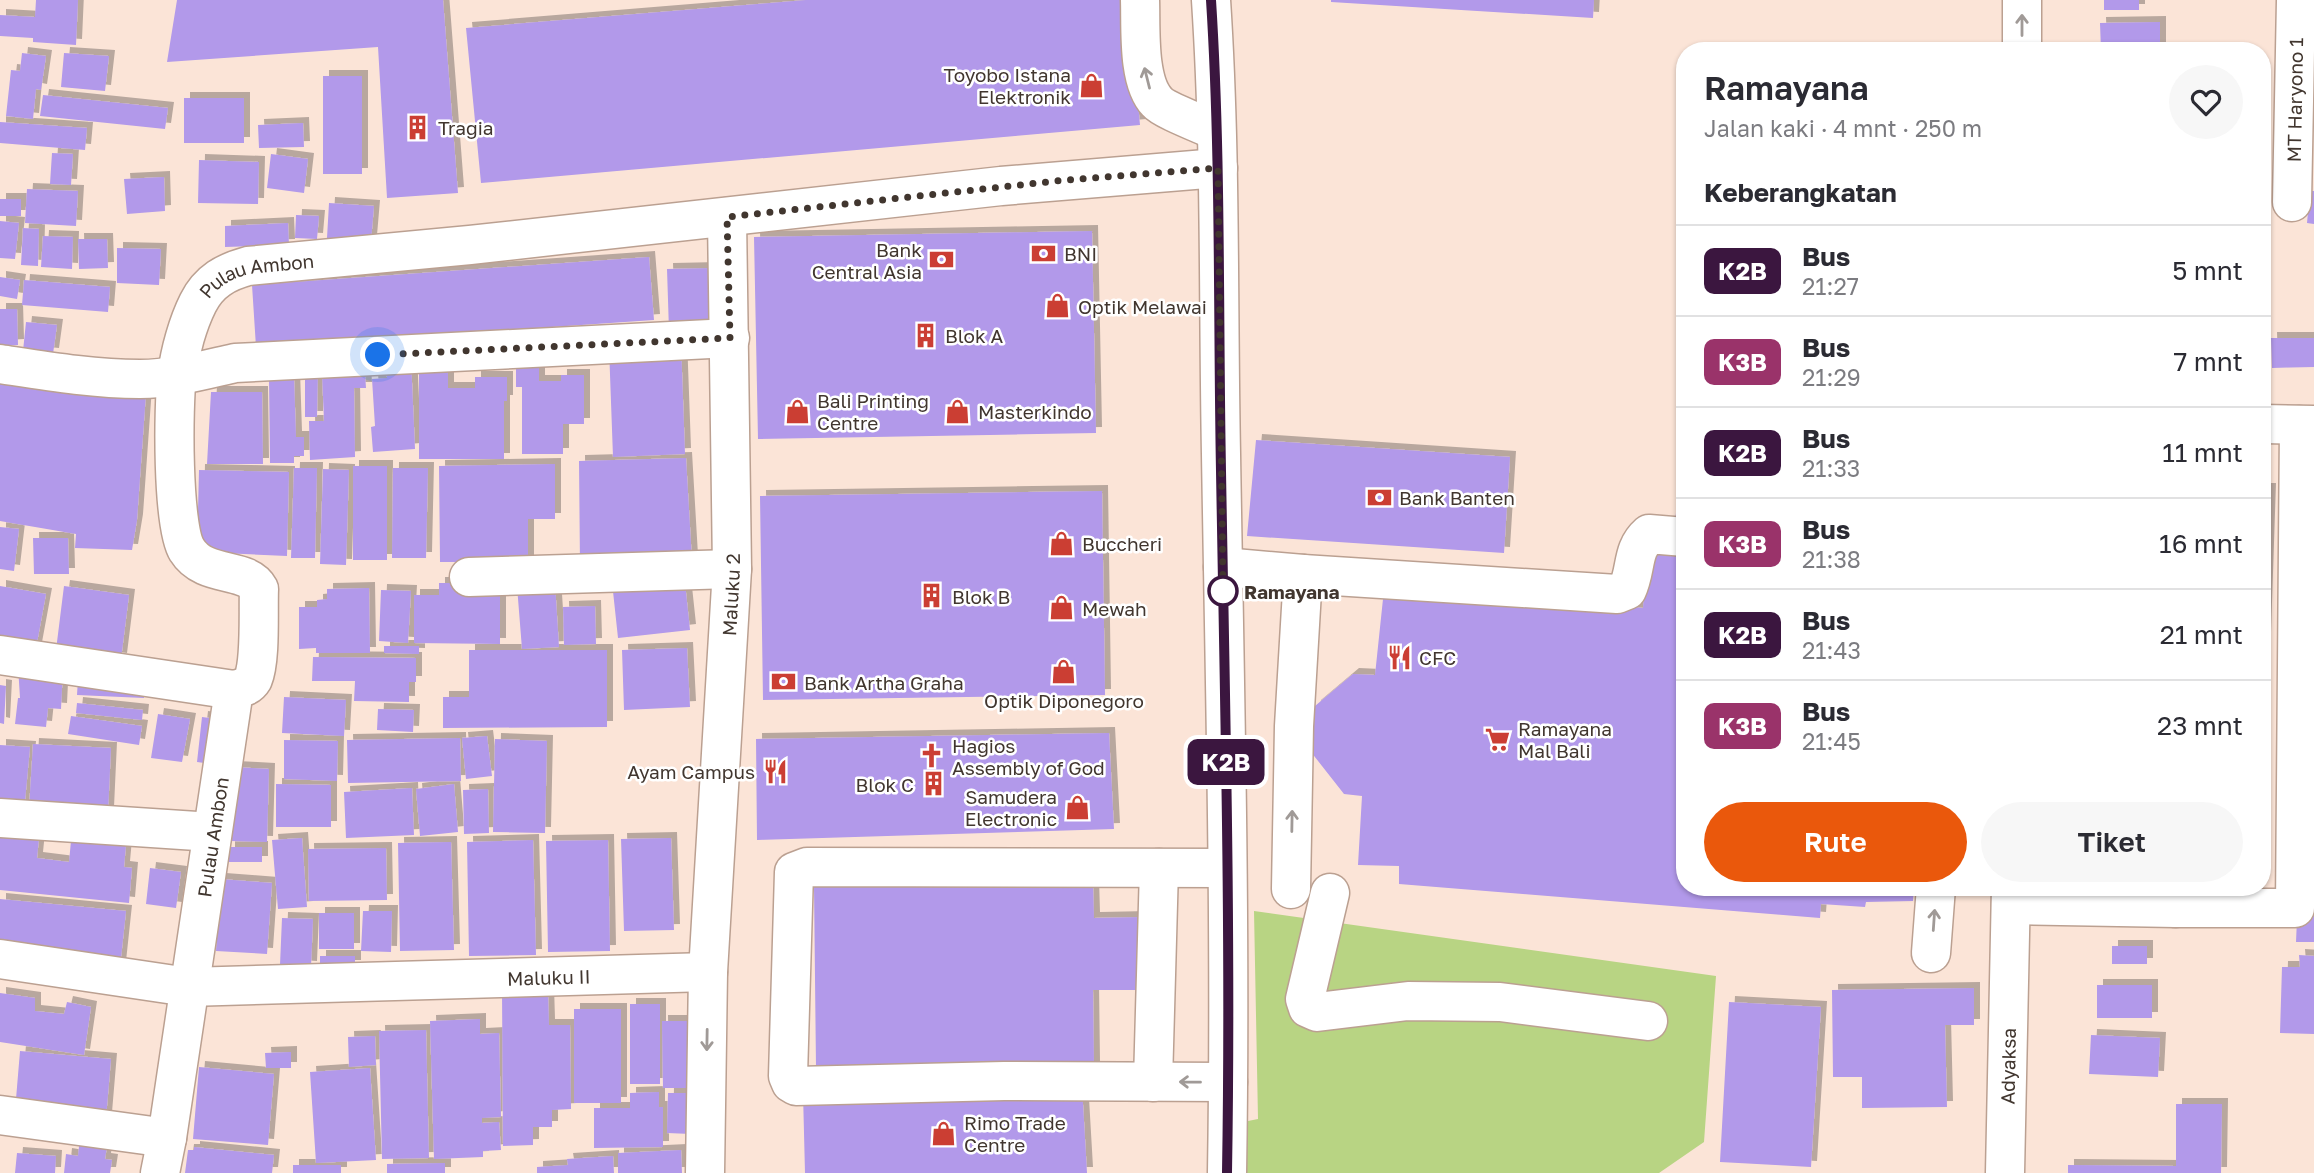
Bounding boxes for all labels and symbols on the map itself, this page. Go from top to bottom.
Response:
one-way arrow [2015,14,2029,37]
street label: MT Haryono 1 [2281,37,2307,163]
place label: Toyobo Istana Elektronik [944,63,1071,108]
one-way arrow [1140,67,1153,90]
shop icon: Toyobo Istana Elektronik [1077,71,1105,99]
building icon: Tragia [404,113,432,141]
place label: Tragia [438,116,494,139]
place label: Bank Central Asia [812,238,922,283]
bank icon: BNI [1030,239,1058,267]
place label: BNI [1064,242,1097,265]
bank icon: Bank Central Asia [928,246,956,274]
street label: Pulau Ambon [194,248,315,302]
shop icon: Optik Melawai [1044,292,1072,320]
place label: Optik Melawai [1078,295,1207,318]
building icon: Blok A [911,321,939,349]
place label: Blok A [945,324,1004,347]
your location [360,337,395,372]
place label: Bali Printing Centre [817,389,929,434]
shop icon: Bali Printing Centre [783,397,811,425]
shop icon: Masterkindo [944,397,972,425]
place label: Masterkindo [978,400,1092,423]
bank icon: Bank Banten [1365,483,1393,511]
place label: Bank Banten [1399,486,1515,509]
shop icon: Buccheri [1048,529,1076,557]
place label: Buccheri [1082,532,1162,555]
street label: Maluku 2 [717,553,744,637]
marker: Ramayana [1208,576,1238,606]
place label: Ramayana [1244,580,1340,603]
building icon: Blok B [918,582,946,610]
place label: Blok B [952,585,1010,608]
shop icon: Mewah [1048,594,1076,622]
place label: Mewah [1082,597,1147,620]
restaurant icon: CFC [1385,643,1413,671]
place label: CFC [1419,646,1456,669]
shop icon: Optik Diponegoro [1050,658,1078,686]
bank icon: Bank Artha Graha [770,668,798,696]
place label: Bank Artha Graha [804,671,964,694]
place label: Optik Diponegoro [984,689,1144,712]
place label: Ramayana Mal Bali [1518,717,1612,762]
supermarket icon: Ramayana Mal Bali [1484,725,1512,753]
place label: Hagios Assembly of God [952,734,1105,779]
line badge: K2B [1186,739,1266,785]
church icon: Hagios Assembly of God [918,742,946,770]
restaurant icon: Ayam Campus [761,757,789,785]
place label: Ayam Campus [627,760,755,783]
building icon: Blok C [920,770,948,798]
place label: Blok C [856,773,914,796]
street label: Pulau Ambon [192,775,232,899]
place label: Samudera Electronic [965,785,1057,830]
shop icon: Samudera Electronic [1063,793,1091,821]
one-way arrow [1286,810,1299,833]
one-way arrow [1927,909,1940,932]
street label: Maluku II [507,964,591,989]
street label: Adyaksa [1995,1027,2020,1105]
one-way arrow [700,1029,714,1052]
one-way arrow [1179,1075,1202,1089]
place label: Rimo Trade Centre [964,1111,1066,1156]
shop icon: Rimo Trade Centre [930,1119,958,1147]

